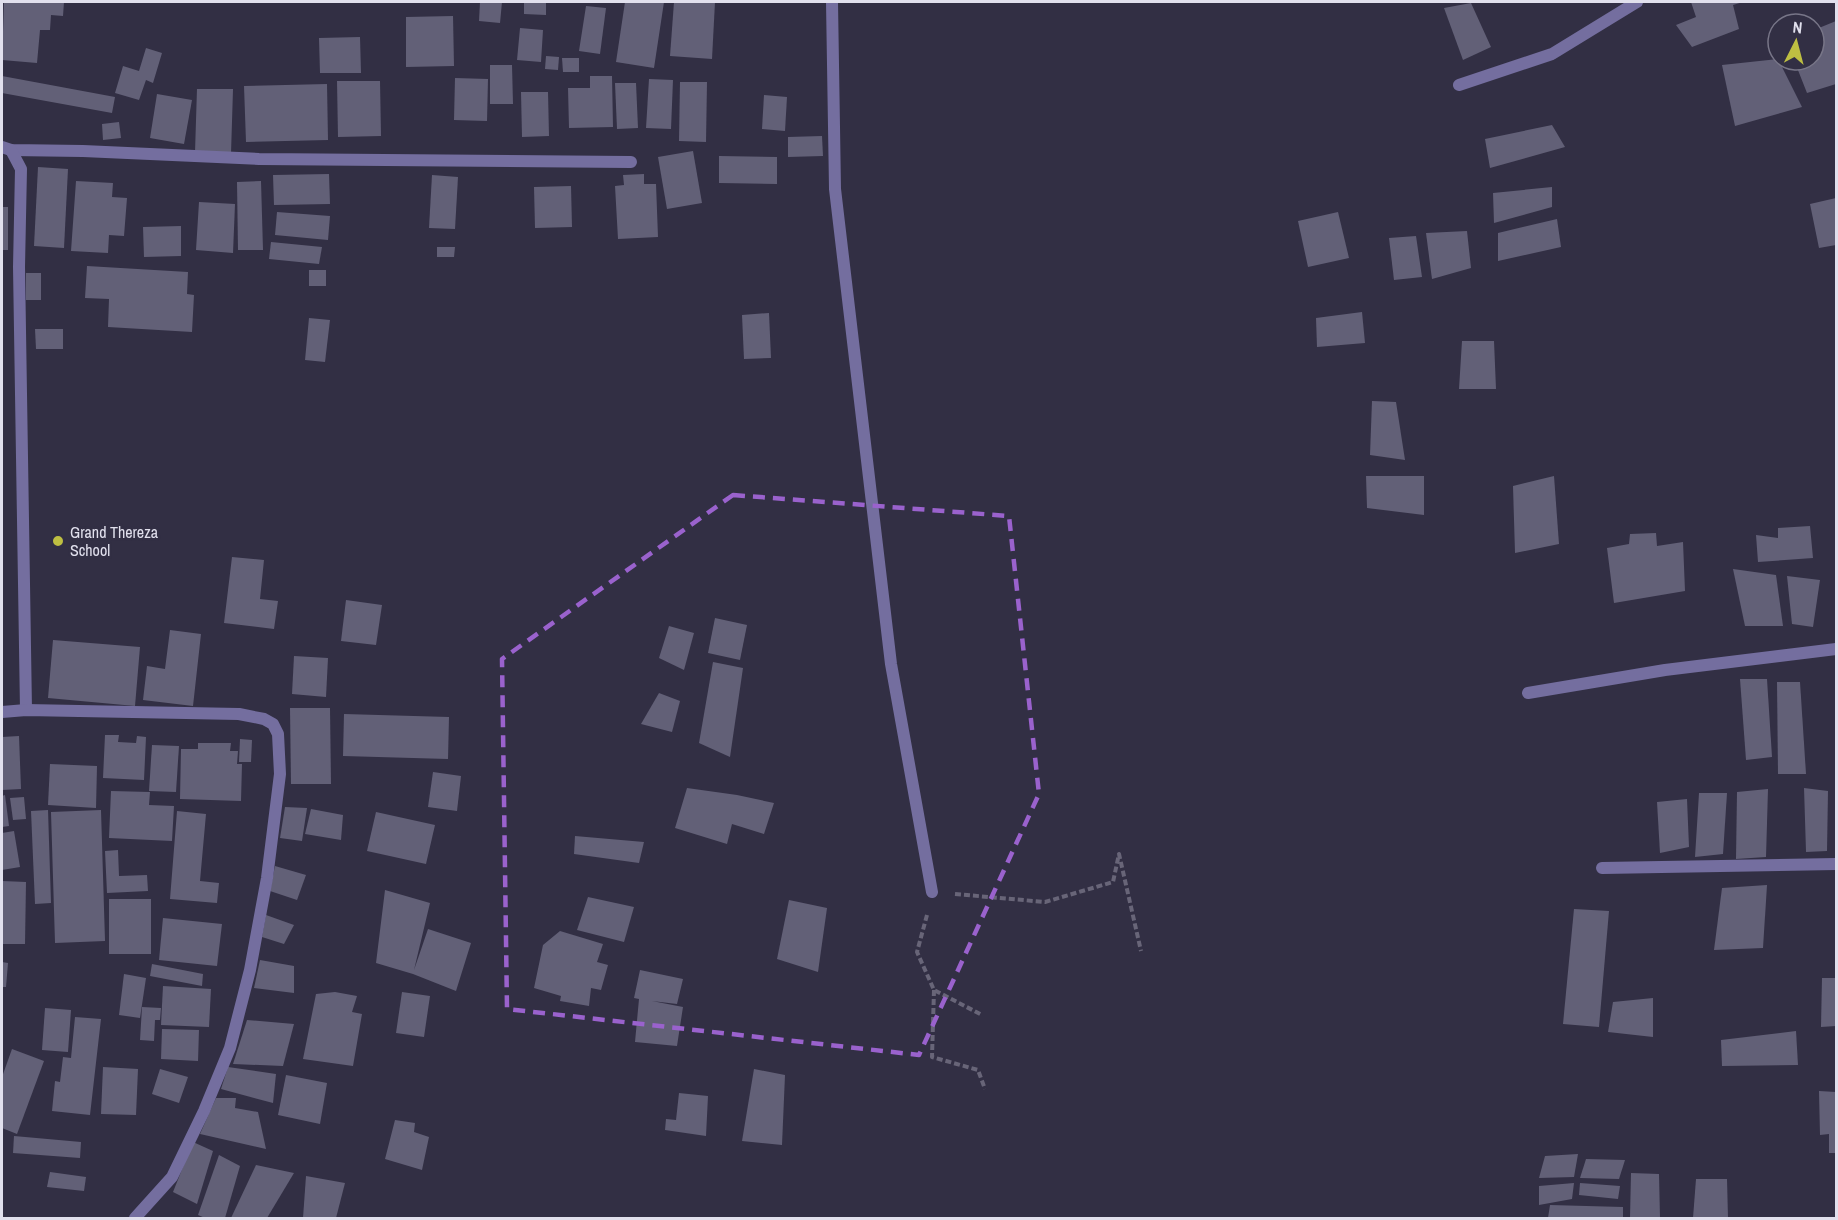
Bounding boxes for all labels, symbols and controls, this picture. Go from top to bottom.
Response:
north arrow [1766,12,1826,72]
text: N [1792,16,1803,39]
place label: Grand Thereza School [70,521,159,561]
marker: Grand Thereza School [51,534,65,548]

